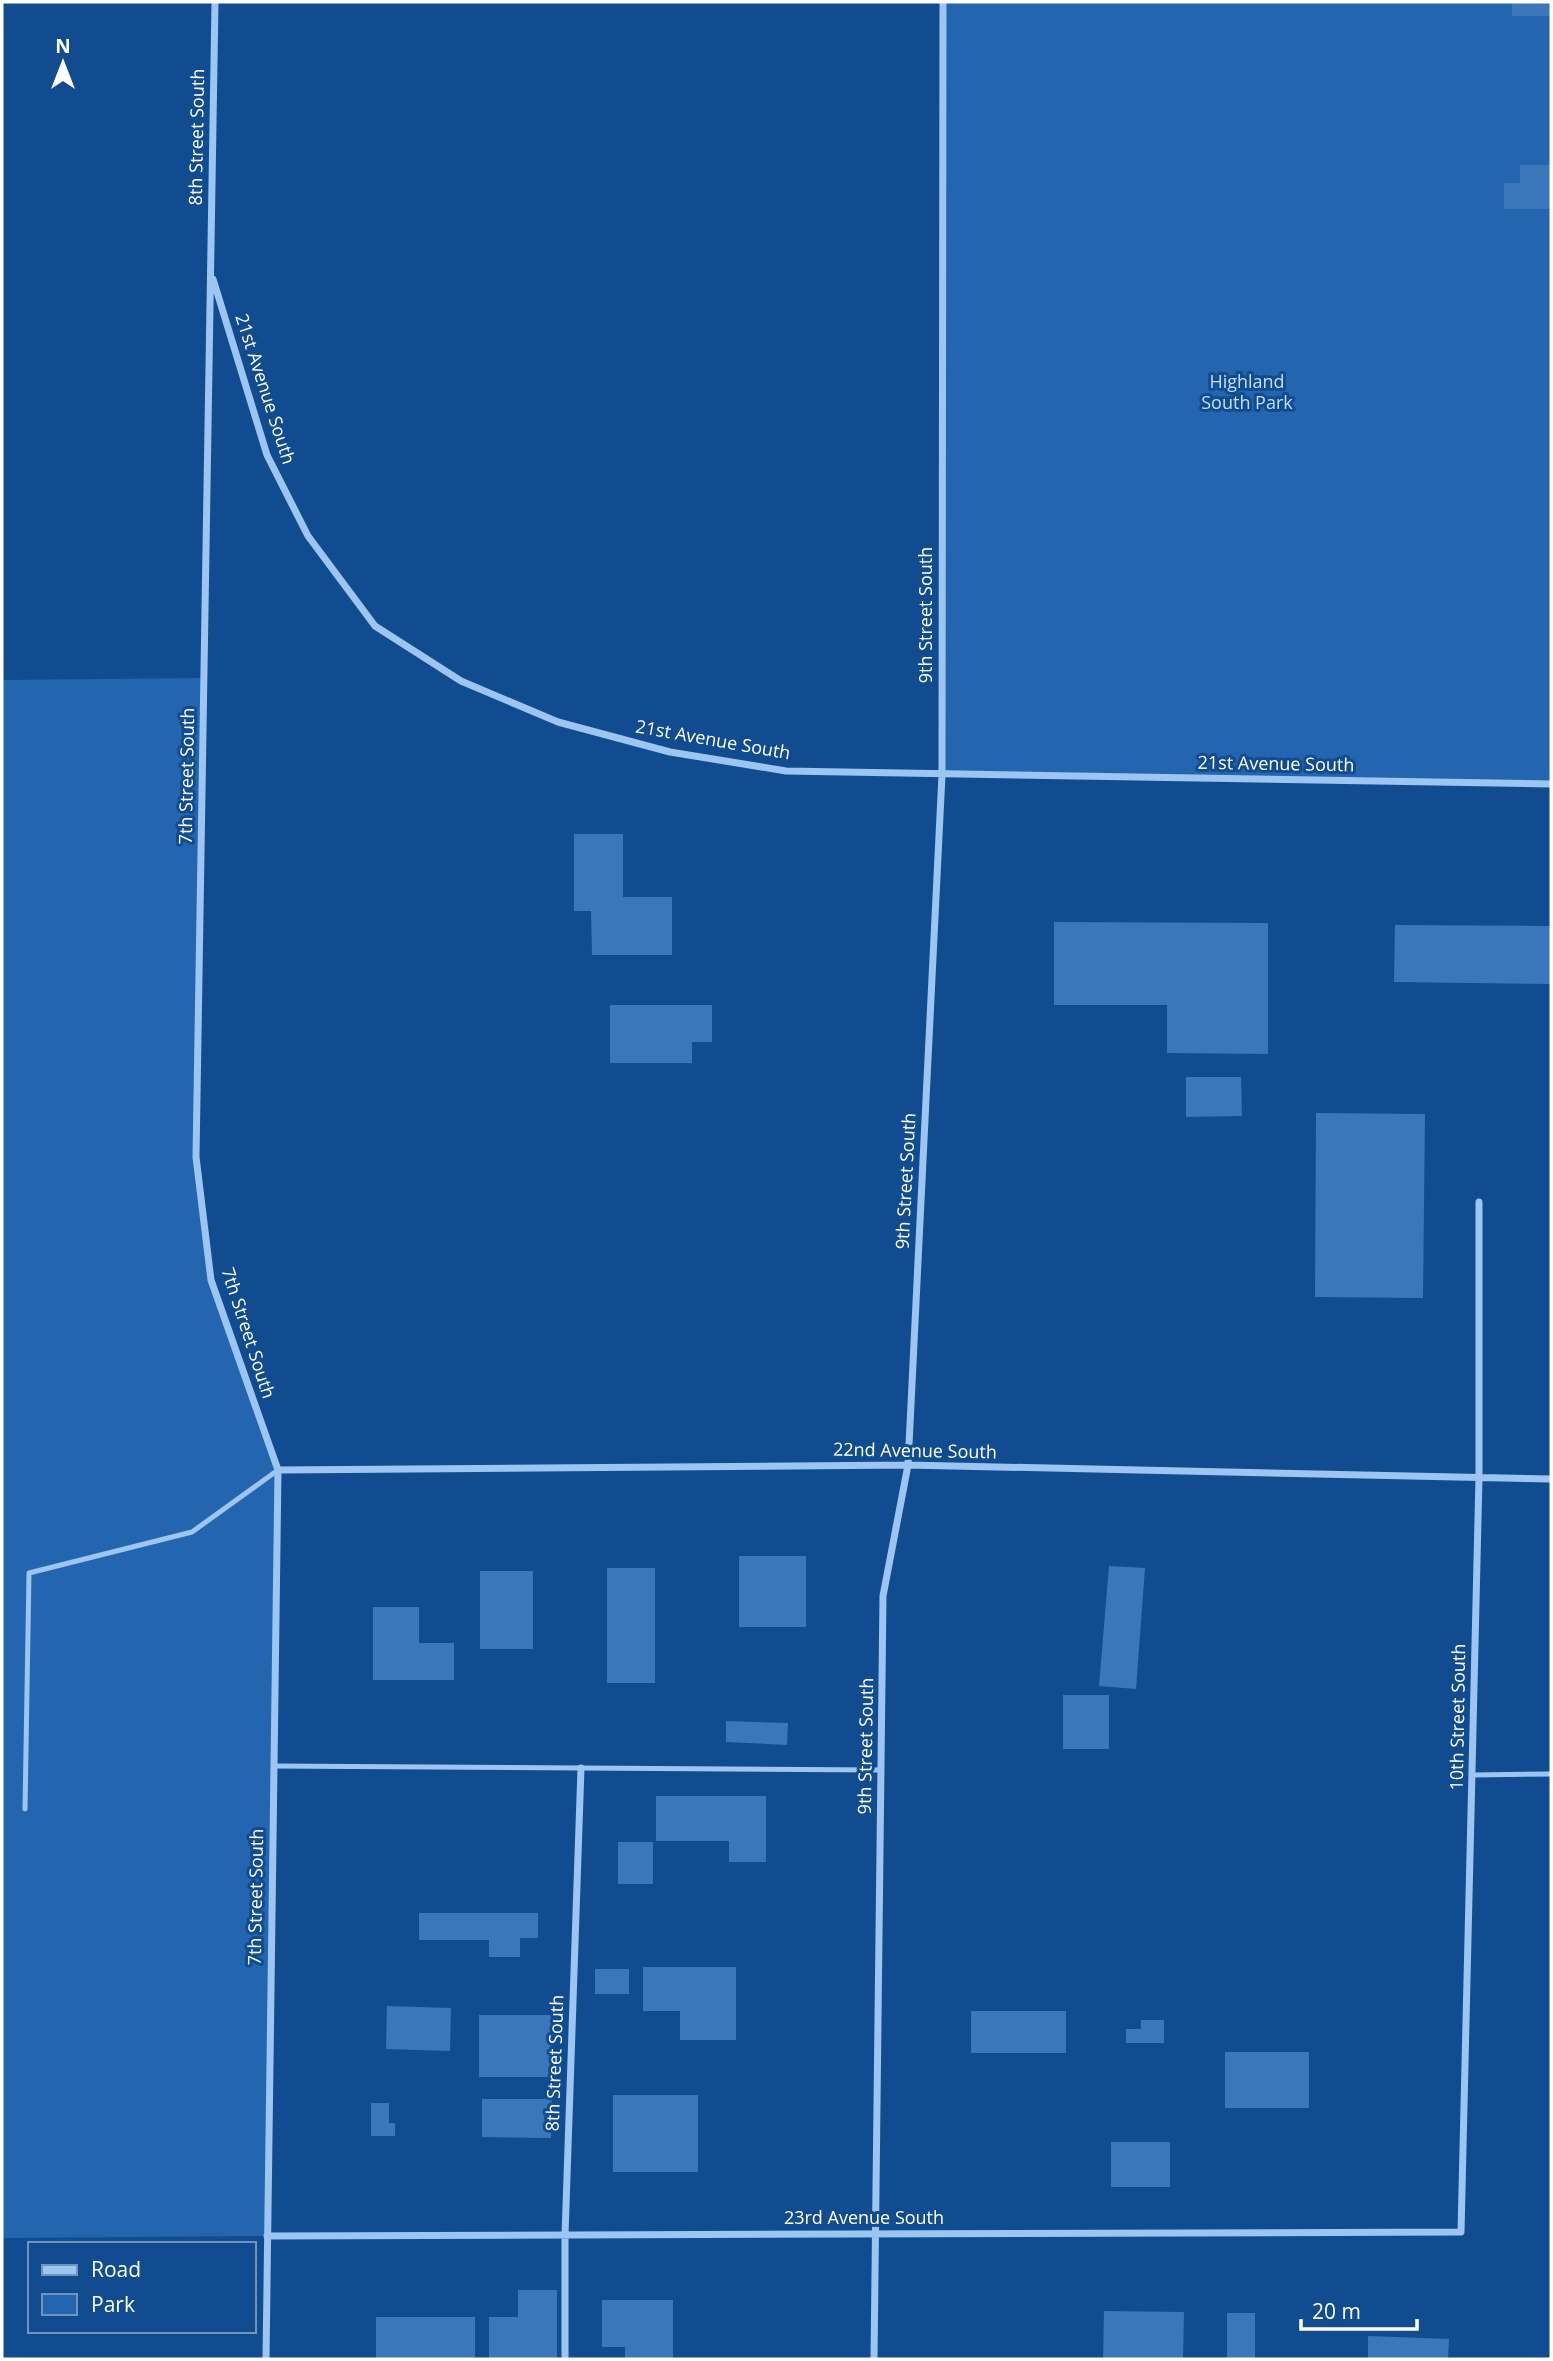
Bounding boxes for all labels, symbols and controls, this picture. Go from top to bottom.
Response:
north arrow [28,28,98,98]
text: N [55,33,71,59]
street label: 8th Street South [183,68,209,205]
street label: 21st Avenue South [230,310,302,467]
park label: Highland South Park [1201,369,1293,414]
street label: 9th Street South [913,547,937,683]
street label: 7th Street South [173,707,199,844]
street label: 21st Avenue South [634,714,792,764]
street label: 21st Avenue South [1197,750,1355,776]
street label: 9th Street South [889,1112,921,1250]
street label: 7th Street South [216,1264,281,1401]
street label: 22nd Avenue South [833,1437,997,1463]
street label: 10th Street South [1444,1643,1470,1791]
street label: 9th Street South [852,1677,878,1814]
street label: 7th Street South [242,1828,268,1965]
street label: 8th Street South [540,1994,568,2132]
street label: 23rd Avenue South [784,2205,944,2229]
legend [28,2242,256,2333]
text: Road [91,2255,141,2283]
scale bar [1301,2288,1416,2332]
text: Park [91,2290,135,2318]
text: 20 m [1312,2297,1361,2325]

